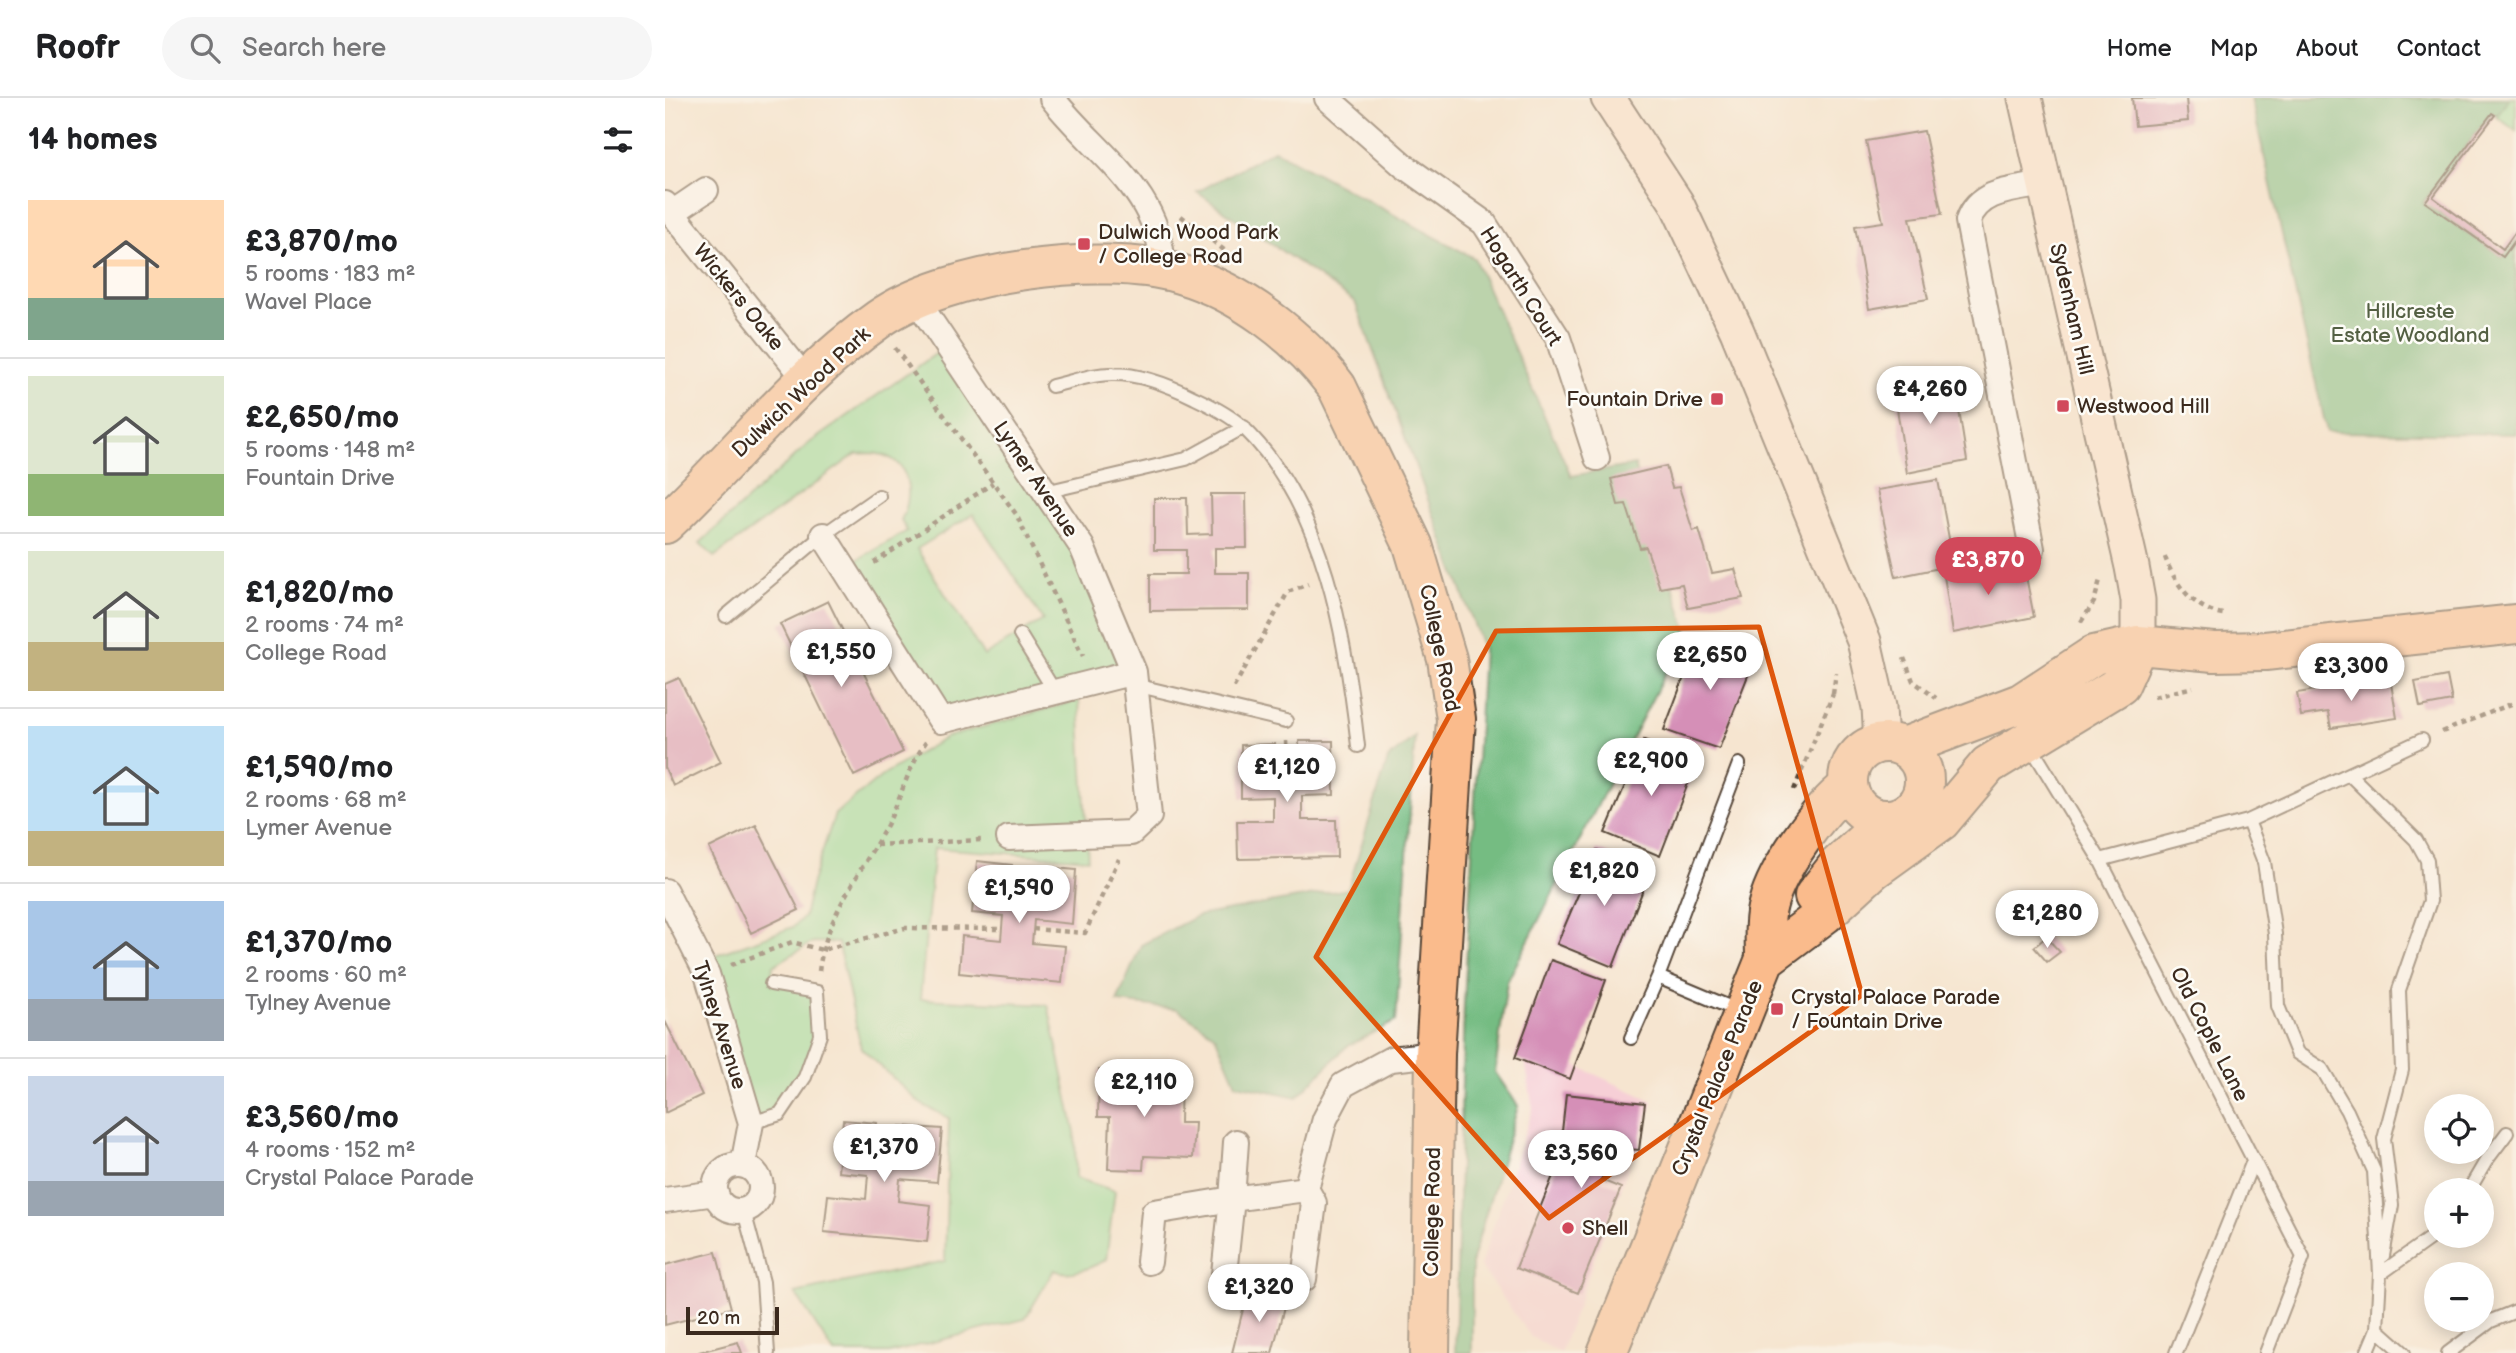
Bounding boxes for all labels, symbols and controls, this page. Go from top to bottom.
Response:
search box [162,17,652,80]
text: Roofr [35,28,120,68]
icon: search [186,29,224,67]
text: Search here [242,33,386,64]
text: Home [2107,34,2172,63]
text: Map [2210,34,2258,63]
text: About [2296,34,2358,63]
text: Contact [2396,34,2481,63]
icon: filters [599,121,637,159]
text: 14 homes [28,122,157,158]
place label: Dulwich Wood Park / College Road [1098,220,1279,269]
street label: Hogarth Court [1474,222,1567,351]
text: £3,870/mo [245,224,398,260]
icon: home [84,228,168,312]
marker: Dulwich Wood Park / College Road [1076,236,1092,252]
street label: Wickers Oake [688,239,789,356]
street label: Sydenham Hill [2044,241,2099,377]
text: 5 rooms · 183 m² [245,260,415,288]
text: Wavel Place [245,288,372,316]
park label: Hillcreste Estate Woodland [2330,299,2490,348]
street label: Dulwich Wood Park [727,321,876,463]
pin: £4,260 [1873,366,1987,426]
text: £4,260 [1892,375,1968,403]
place label: Fountain Drive [1566,387,1703,412]
marker: Fountain Drive [1709,391,1725,407]
place label: Westwood Hill [2077,394,2209,419]
marker: Westwood Hill [2055,398,2071,414]
text: £2,650/mo [245,400,399,436]
icon: home [84,404,168,488]
street label: Lymer Avenue [988,417,1083,542]
text: 5 rooms · 148 m² [245,436,415,464]
text: Fountain Drive [245,464,395,492]
pin: £3,870 [1931,538,2045,597]
text: £3,870 [1951,546,2025,574]
text: £1,820/mo [245,575,394,611]
icon: home [84,579,168,663]
street label: College Road [1414,582,1465,714]
text: 2 rooms · 74 m² [245,611,404,639]
pin: £1,550 [784,630,898,689]
pin: £2,650 [1653,632,1767,692]
text: £1,550 [806,638,876,666]
text: College Road [245,639,387,667]
text: £2,650 [1673,641,1747,669]
pin: £3,300 [2294,644,2408,703]
text: £3,300 [2314,652,2388,680]
pin: £2,900 [1594,738,1708,798]
pin: £1,120 [1230,744,1344,804]
text: £2,900 [1613,747,1689,775]
text: £1,590/mo [245,750,393,786]
text: £1,120 [1254,753,1320,781]
icon: home [84,754,168,838]
text: 2 rooms · 68 m² [245,786,407,814]
text: Lymer Avenue [245,814,392,842]
pin: £1,820 [1547,848,1661,908]
text: £1,820 [1569,857,1639,885]
pin: £1,590 [962,866,1076,925]
text: £1,590 [984,874,1054,902]
pin: £1,280 [1990,890,2104,950]
text: £1,280 [2011,899,2083,927]
text: £1,370/mo [245,925,392,961]
icon: home [84,929,168,1013]
street label: Tylney Avenue [687,958,752,1092]
text: 2 rooms · 60 m² [245,961,407,989]
street label: Old Cople Lane [2165,963,2254,1106]
street label: Crystal Palace Parade [1667,977,1768,1180]
place label: Crystal Palace Parade / Fountain Drive [1791,985,2000,1034]
text: Tylney Avenue [245,989,391,1017]
marker: Crystal Palace Parade / Fountain Drive [1769,1001,1785,1017]
pin: £2,110 [1087,1060,1201,1119]
text: £2,110 [1111,1068,1177,1096]
map controls [2424,1094,2494,1332]
button: locate [2424,1094,2494,1164]
text: £3,560/mo [245,1100,399,1136]
icon: home [84,1104,168,1188]
pin: £1,370 [827,1124,941,1184]
pin: £3,560 [1524,1130,1638,1190]
text: £1,370 [849,1133,919,1161]
text: 4 rooms · 152 m² [245,1136,415,1164]
text: £3,560 [1544,1139,1618,1167]
street label: College Road [1419,1147,1446,1277]
text: Crystal Palace Parade [245,1164,474,1192]
button: + [2424,1178,2494,1248]
place label: Shell [1582,1216,1628,1241]
marker: Shell [1560,1220,1576,1236]
button: − [2424,1262,2494,1332]
pin: £1,320 [1202,1264,1316,1324]
text: £1,320 [1224,1273,1294,1301]
scale bar [686,1304,779,1336]
text: 20 m [697,1307,740,1330]

